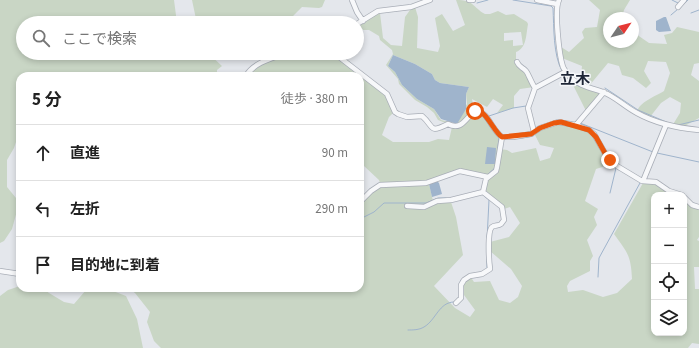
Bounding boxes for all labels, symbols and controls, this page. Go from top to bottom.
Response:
north arrow [603,12,639,48]
search box [16,16,364,60]
icon: search [30,27,52,49]
text: ここで検索 [62,29,137,50]
district label: 立木 [560,69,590,90]
text: 5 分 [32,88,61,112]
text: 徒歩 · 380 m [281,90,348,108]
route start [466,102,484,120]
icon: ahead [32,142,54,164]
text: 直進 [70,143,100,164]
text: 90 m [322,144,348,162]
route end [601,151,619,169]
map controls [651,192,687,336]
button: + [651,192,687,228]
icon: left [32,198,54,220]
text: 左折 [70,199,100,220]
text: 290 m [315,200,348,218]
button: − [651,228,687,264]
icon: arrive [32,254,54,276]
text: 目的地に到着 [70,255,160,276]
button: locate [651,264,687,300]
button: layers [651,300,687,336]

